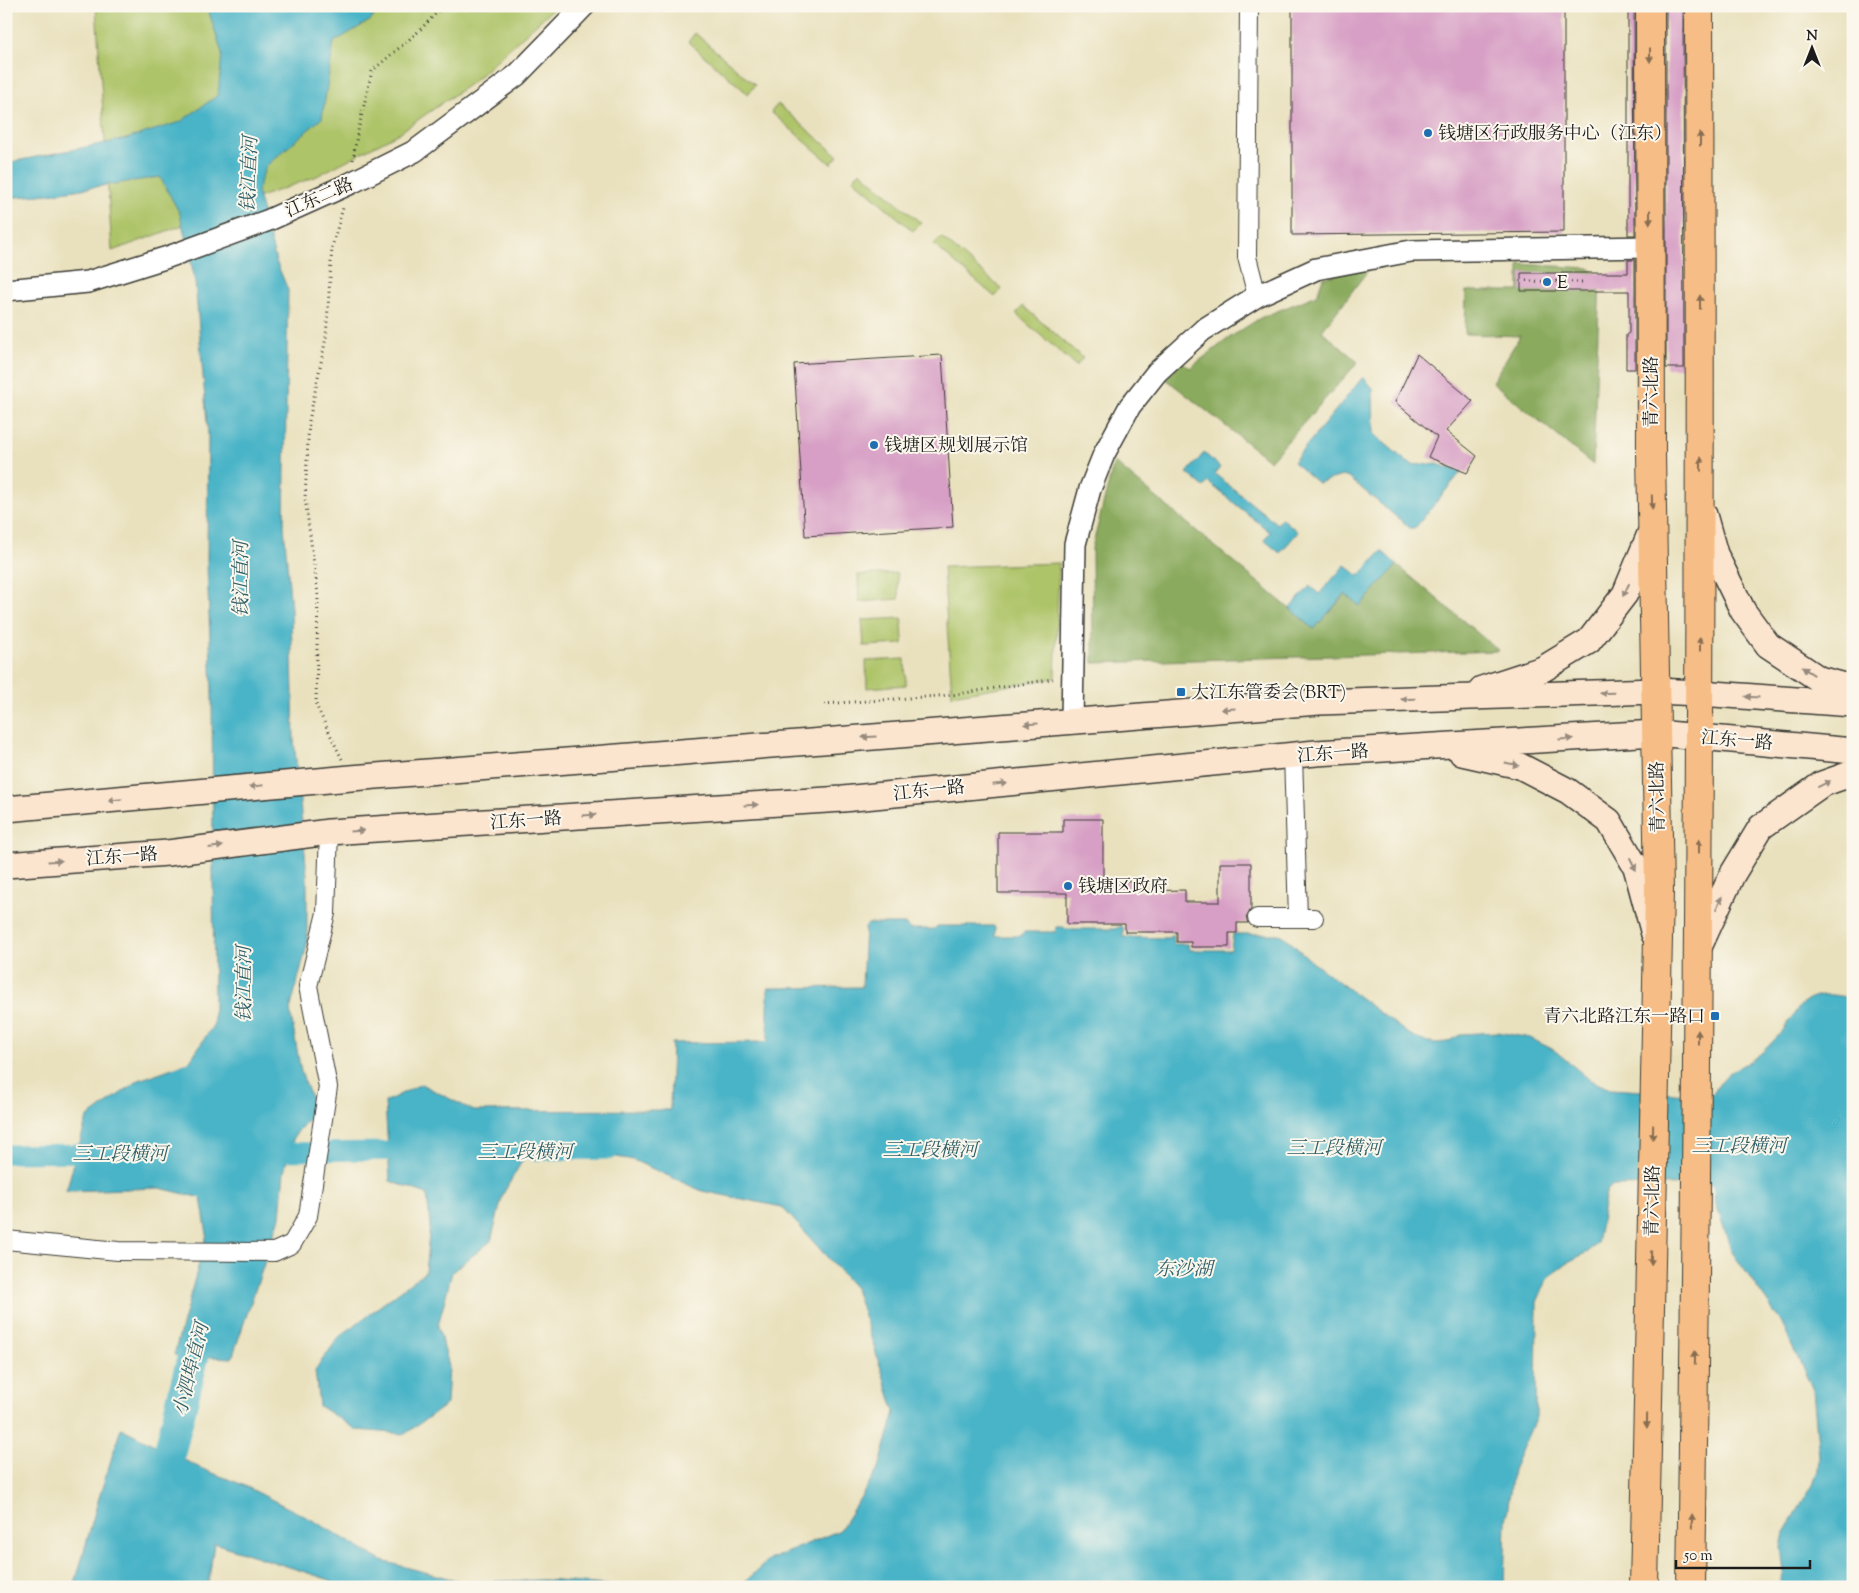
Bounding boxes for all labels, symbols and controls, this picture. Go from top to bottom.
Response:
north arrow [1786,22,1836,72]
text: N [1806,27,1818,47]
one-way arrow [1646,47,1654,63]
place label: 钱塘区行政服务中心（江东） [1438,122,1672,148]
marker: 钱塘区行政服务中心（江东） [1422,127,1434,139]
one-way arrow [1696,131,1704,147]
water label: 钱江直河 [236,133,265,213]
street label: 江东二路 [282,172,358,225]
one-way arrow [1646,210,1654,226]
place label: E [1557,271,1568,297]
marker: E [1541,276,1553,288]
one-way arrow [1696,293,1704,309]
street label: 青六北路 [1640,356,1666,428]
place label: 钱塘区规划展示馆 [884,434,1028,460]
marker: 钱塘区规划展示馆 [868,439,880,451]
one-way arrow [1697,456,1705,472]
one-way arrow [1648,495,1656,511]
water label: 钱江直河 [229,538,256,617]
one-way arrow [1622,583,1630,597]
one-way arrow [1696,636,1704,652]
one-way arrow [1801,666,1814,676]
place label: 大江东管委会(BRT) [1191,681,1346,707]
marker: 大江东管委会(BRT) [1175,686,1187,698]
one-way arrow [1598,689,1614,697]
one-way arrow [1743,692,1759,700]
one-way arrow [1399,695,1415,703]
one-way arrow [1220,705,1236,713]
one-way arrow [1023,721,1039,729]
street label: 江东一路 [1700,726,1774,758]
one-way arrow [861,733,877,741]
one-way arrow [1558,734,1574,742]
street label: 江东一路 [1296,740,1370,770]
one-way arrow [1504,760,1519,768]
street label: 青六北路 [1645,761,1673,833]
street label: 江东一路 [892,775,966,809]
one-way arrow [992,779,1008,787]
one-way arrow [1816,780,1831,788]
one-way arrow [248,782,264,790]
one-way arrow [107,796,123,804]
one-way arrow [743,800,759,808]
street label: 江东一路 [489,807,563,837]
one-way arrow [581,811,597,819]
one-way arrow [349,826,365,834]
one-way arrow [1696,837,1704,853]
street label: 江东一路 [85,843,159,873]
one-way arrow [208,843,224,851]
one-way arrow [1629,856,1637,871]
one-way arrow [47,857,63,865]
place label: 钱塘区政府 [1078,875,1168,901]
marker: 钱塘区政府 [1062,880,1074,892]
one-way arrow [1716,896,1724,910]
water label: 钱江直河 [232,943,259,1022]
place label: 青六北路江东一路口 [1543,1005,1705,1031]
marker: 青六北路江东一路口 [1709,1010,1721,1022]
one-way arrow [1694,1029,1702,1045]
one-way arrow [1649,1125,1657,1141]
water label: 三工段横河 [1691,1134,1789,1161]
water label: 三工段横河 [1286,1136,1384,1163]
water label: 三工段横河 [882,1138,980,1165]
water label: 三工段横河 [477,1140,575,1167]
water label: 三工段横河 [72,1142,170,1169]
street label: 青六北路 [1640,1165,1668,1237]
one-way arrow [1646,1250,1654,1266]
water label: 东沙湖 [1155,1257,1215,1284]
water label: 小泗埠直河 [168,1317,218,1419]
one-way arrow [1691,1350,1699,1366]
one-way arrow [1643,1413,1651,1429]
one-way arrow [1688,1512,1696,1528]
scale bar [1676,1538,1810,1570]
text: 50 m [1683,1546,1713,1567]

